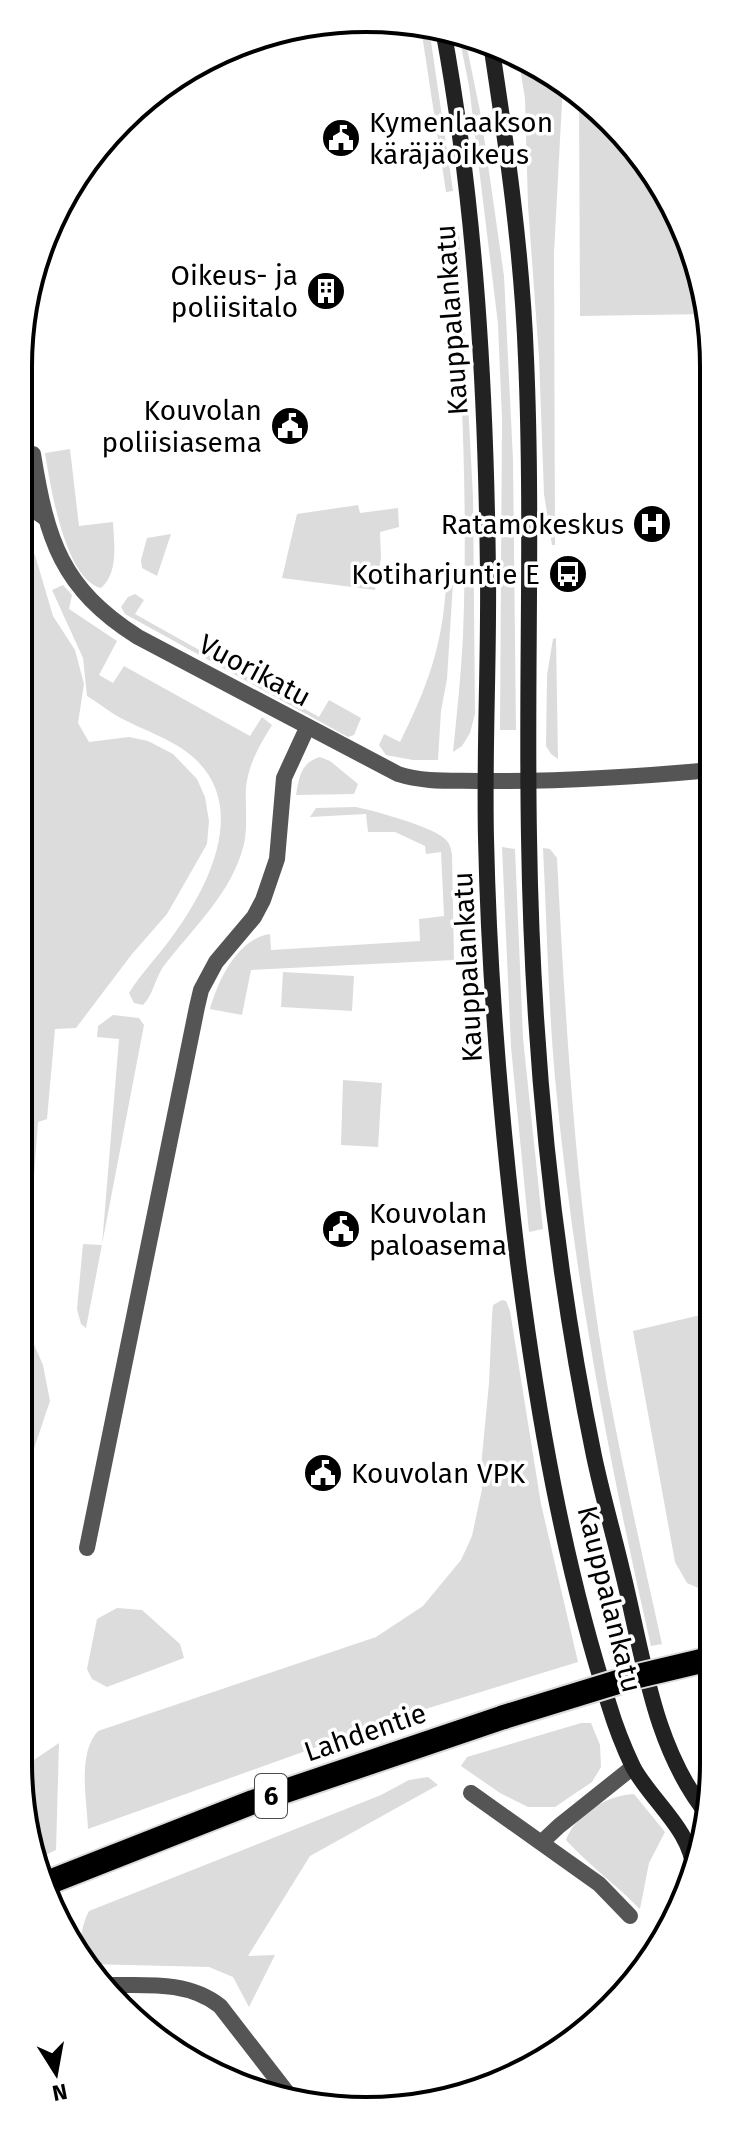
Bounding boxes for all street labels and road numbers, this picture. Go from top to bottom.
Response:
street label: Kauppalankatu [428,224,475,416]
street label: Vuorikatu [193,627,316,714]
street label: Kauppalankatu [446,871,489,1063]
street label: Kauppalankatu [570,1502,649,1696]
street label: Lahdentie [300,1696,431,1769]
road number: 6 [255,1774,287,1818]

